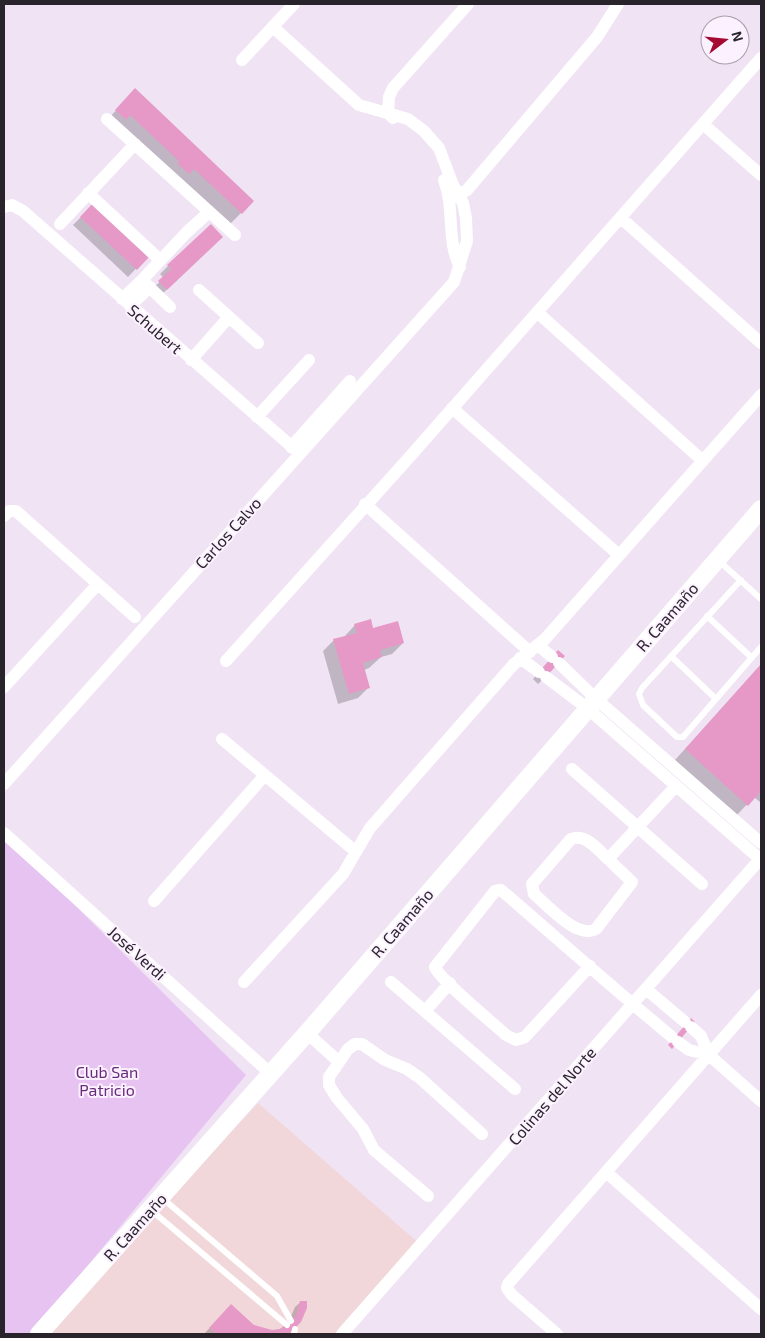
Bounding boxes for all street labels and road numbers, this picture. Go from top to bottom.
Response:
street label: Schubert [124,300,186,357]
street label: Carlos Calvo [191,493,265,572]
street label: R. Caamaño [632,578,702,655]
street label: R. Caamaño [367,884,437,961]
street label: José Verdi [104,922,170,984]
street label: Colinas del Norte [504,1043,599,1149]
street label: R. Caamaño [99,1189,170,1265]

